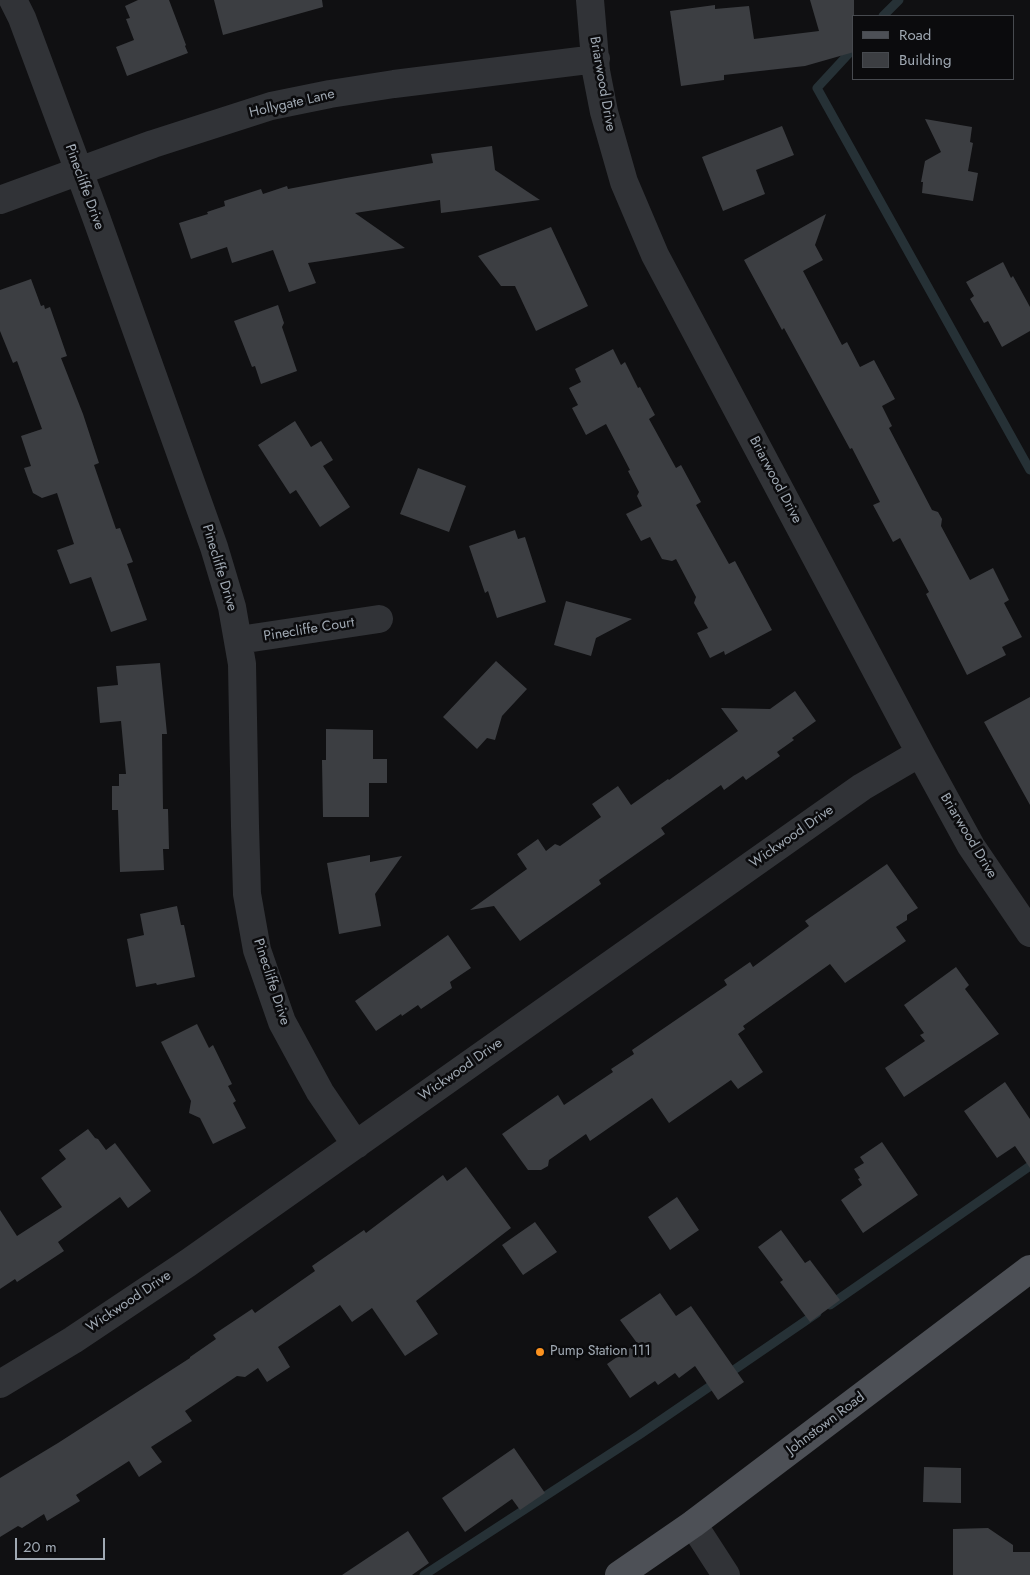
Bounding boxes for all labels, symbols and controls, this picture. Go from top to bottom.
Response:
legend [852,15,1015,80]
text: Road [899,24,931,46]
street label: Briarwood Drive [585,35,619,133]
text: Building [899,49,951,71]
street label: Hollygate Lane [248,86,336,122]
street label: Pinecliffe Drive [61,142,107,232]
street label: Briarwood Drive [745,434,805,526]
street label: Pinecliffe Drive [198,523,240,613]
street label: Pinecliffe Court [262,615,356,645]
street label: Briarwood Drive [936,790,1000,882]
street label: Wickwood Drive [747,802,837,872]
street label: Pinecliffe Drive [249,937,293,1027]
street label: Wickwood Drive [416,1035,506,1105]
street label: Wickwood Drive [83,1268,175,1336]
place label: Pump Station 111 [550,1344,651,1360]
marker: Pump Station 111 [534,1346,546,1358]
street label: Johnstown Road [784,1389,868,1459]
scale bar [18,1528,108,1560]
text: 20 m [23,1536,57,1558]

